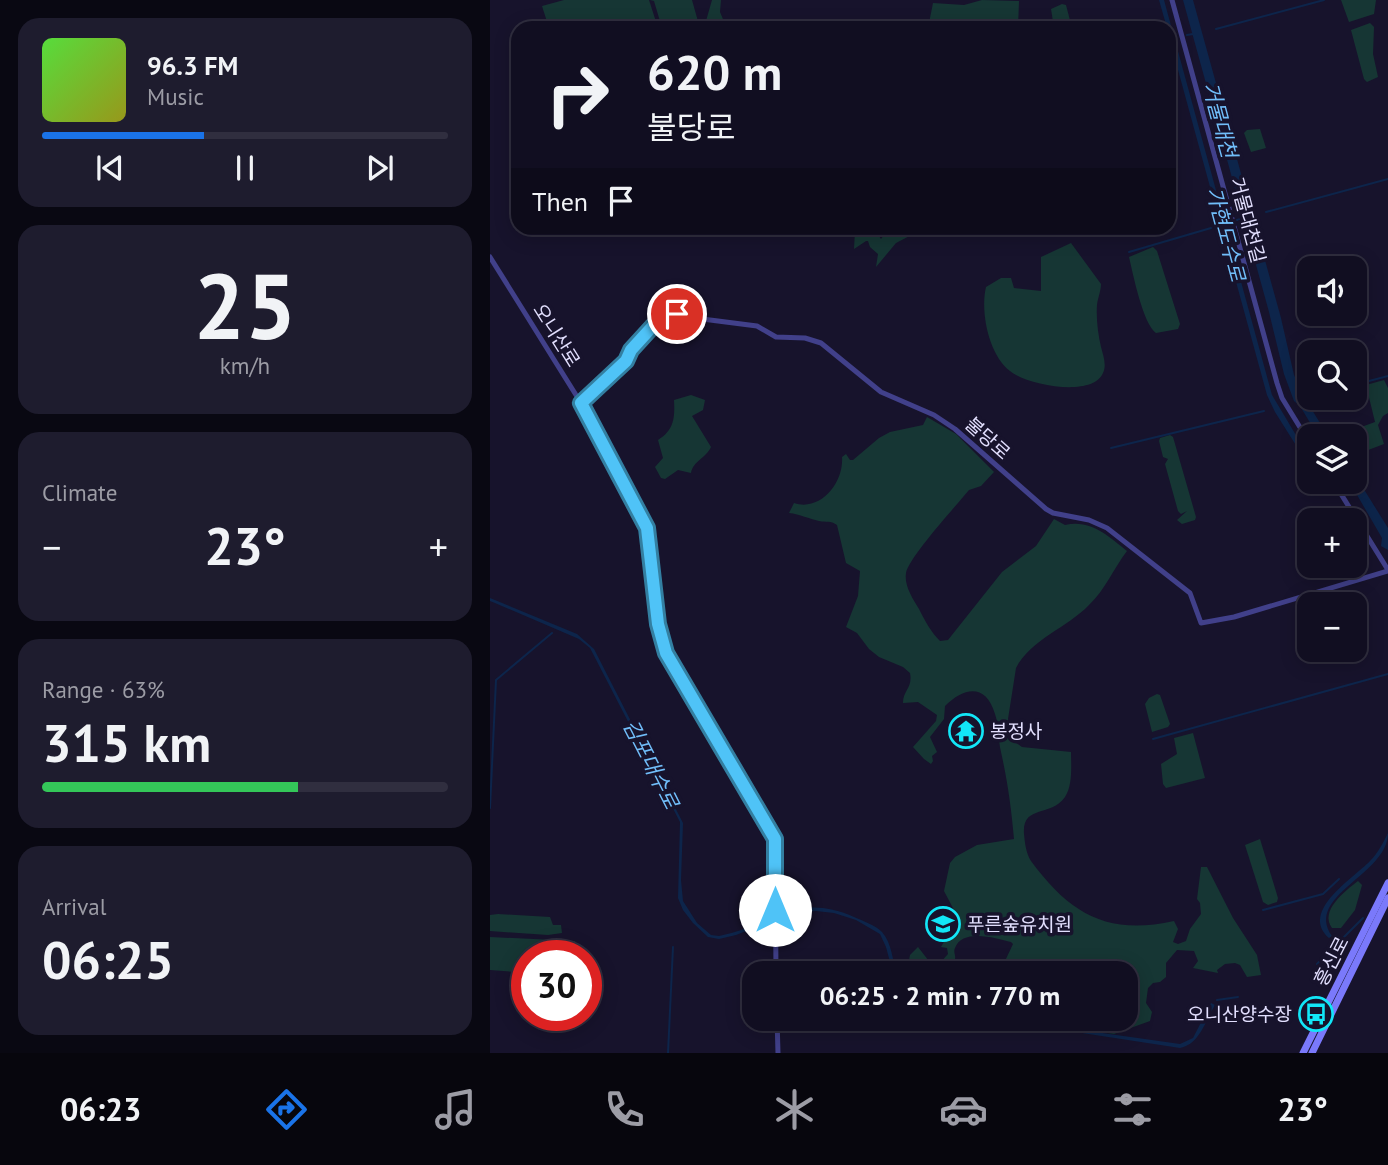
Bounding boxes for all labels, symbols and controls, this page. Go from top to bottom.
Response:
text: 620 m [647,40,782,104]
text: 96.3 FM [147,49,238,82]
icon: right [532,49,623,140]
water label: 거물대천 [1197,79,1244,163]
text: Music [147,82,204,111]
text: 불당로 [647,106,735,148]
icon: previous [91,149,129,187]
icon: pause [226,149,264,187]
icon: next [361,149,399,187]
street label: 거물대천길 [1225,175,1271,265]
icon: arrive [602,182,640,220]
water label: 가현도수로 [1200,184,1252,286]
text: Then [532,185,588,218]
text: 25 [193,246,297,364]
map controls [1297,256,1367,662]
button: sound [1297,256,1367,326]
pin [647,284,707,344]
icon: arrive [658,295,696,333]
street label: 오니산로 [528,299,586,371]
button: search [1297,340,1367,410]
text: km/h [220,351,270,380]
street label: 불당로 [960,412,1016,464]
button: layers [1297,424,1367,494]
text: Climate [42,478,117,507]
button: + [1297,508,1367,578]
text: 23° [204,512,286,579]
text: − [42,522,61,571]
text: + [429,522,448,571]
button: − [1297,592,1367,662]
text: Range · 63% [42,675,165,704]
text: 315 km [42,709,211,776]
temple icon: 봉정사 [947,712,985,750]
water label: 김포대수로 [617,715,686,815]
place label: 봉정사 [990,719,1042,743]
position arrow [738,873,812,947]
text: Arrival [42,892,106,921]
school or university icon: 푸른숲유치원 [924,905,962,943]
place label: 푸른숲유치원 [967,912,1072,936]
text: 06:25 [42,926,174,993]
street label: 흥신로 [1308,932,1354,990]
speed limit sign: 30 [511,940,602,1031]
text: 06:25 · 2 min · 770 m [820,979,1060,1012]
bus stop icon: 오니산양수장 [1297,995,1335,1033]
place label: 오니산양수장 [1187,1002,1292,1026]
icon: directions [262,1085,311,1134]
icon: music [431,1085,480,1134]
icon: phone [600,1085,649,1134]
icon: climate [770,1085,819,1134]
icon: car [939,1085,988,1134]
icon: filters [1108,1085,1157,1134]
text: 06:23 [60,1088,141,1130]
text: 23° [1278,1088,1328,1130]

